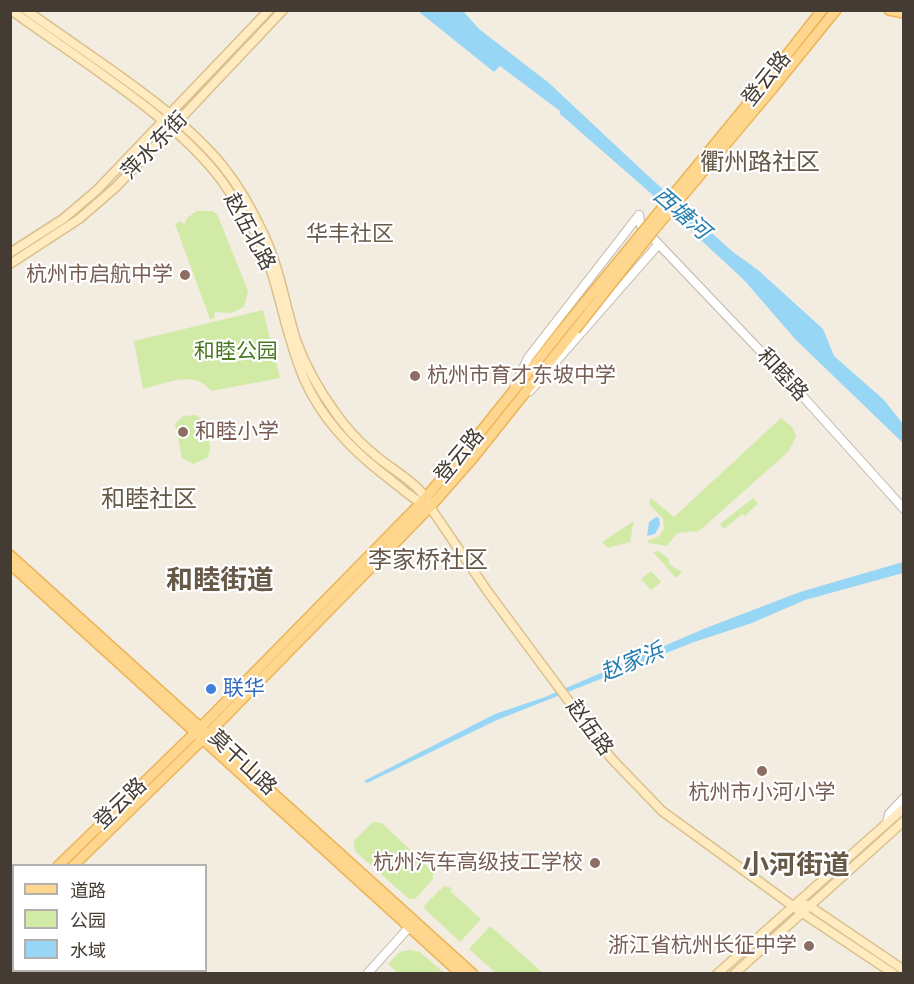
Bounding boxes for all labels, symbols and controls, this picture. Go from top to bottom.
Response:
street label: 登云路 [737,47,797,111]
street label: 萍水东街 [117,107,193,185]
district label: 衢州路社区 [700,149,820,177]
water label: 西塘河 [647,182,715,246]
street label: 赵伍北路 [218,189,280,275]
district label: 华丰社区 [306,222,394,248]
place label: 杭州市启航中学 [26,262,173,288]
marker: 杭州市启航中学 [178,268,192,282]
park label: 和睦公园 [194,339,278,365]
street label: 和睦路 [751,343,813,407]
place label: 杭州市育才东坡中学 [427,363,616,389]
marker: 杭州市育才东坡中学 [408,369,422,383]
place label: 和睦小学 [195,419,279,445]
street label: 登云路 [430,424,490,488]
marker: 和睦小学 [176,425,190,439]
district label: 和睦社区 [101,486,197,514]
district label: 李家桥社区 [368,547,488,575]
district label: 和睦街道 [166,565,274,597]
water label: 赵家浜 [596,638,668,688]
place label: 联华 [223,676,265,702]
marker: 联华 [204,682,218,696]
street label: 赵伍路 [560,695,618,761]
street label: 莫干山路 [203,725,281,801]
marker: 杭州市小河小学 [755,764,769,778]
street label: 登云路 [90,773,152,835]
place label: 杭州市小河小学 [689,780,835,806]
place label: 杭州汽车高级技工学校 [373,850,583,876]
district label: 小河街道 [742,850,850,882]
marker: 杭州汽车高级技工学校 [588,856,602,870]
legend [12,864,207,972]
text: 道路 [70,880,106,902]
text: 公园 [70,910,106,932]
place label: 浙江省杭州长征中学 [608,933,797,959]
marker: 浙江省杭州长征中学 [802,939,816,953]
text: 水域 [70,940,106,962]

